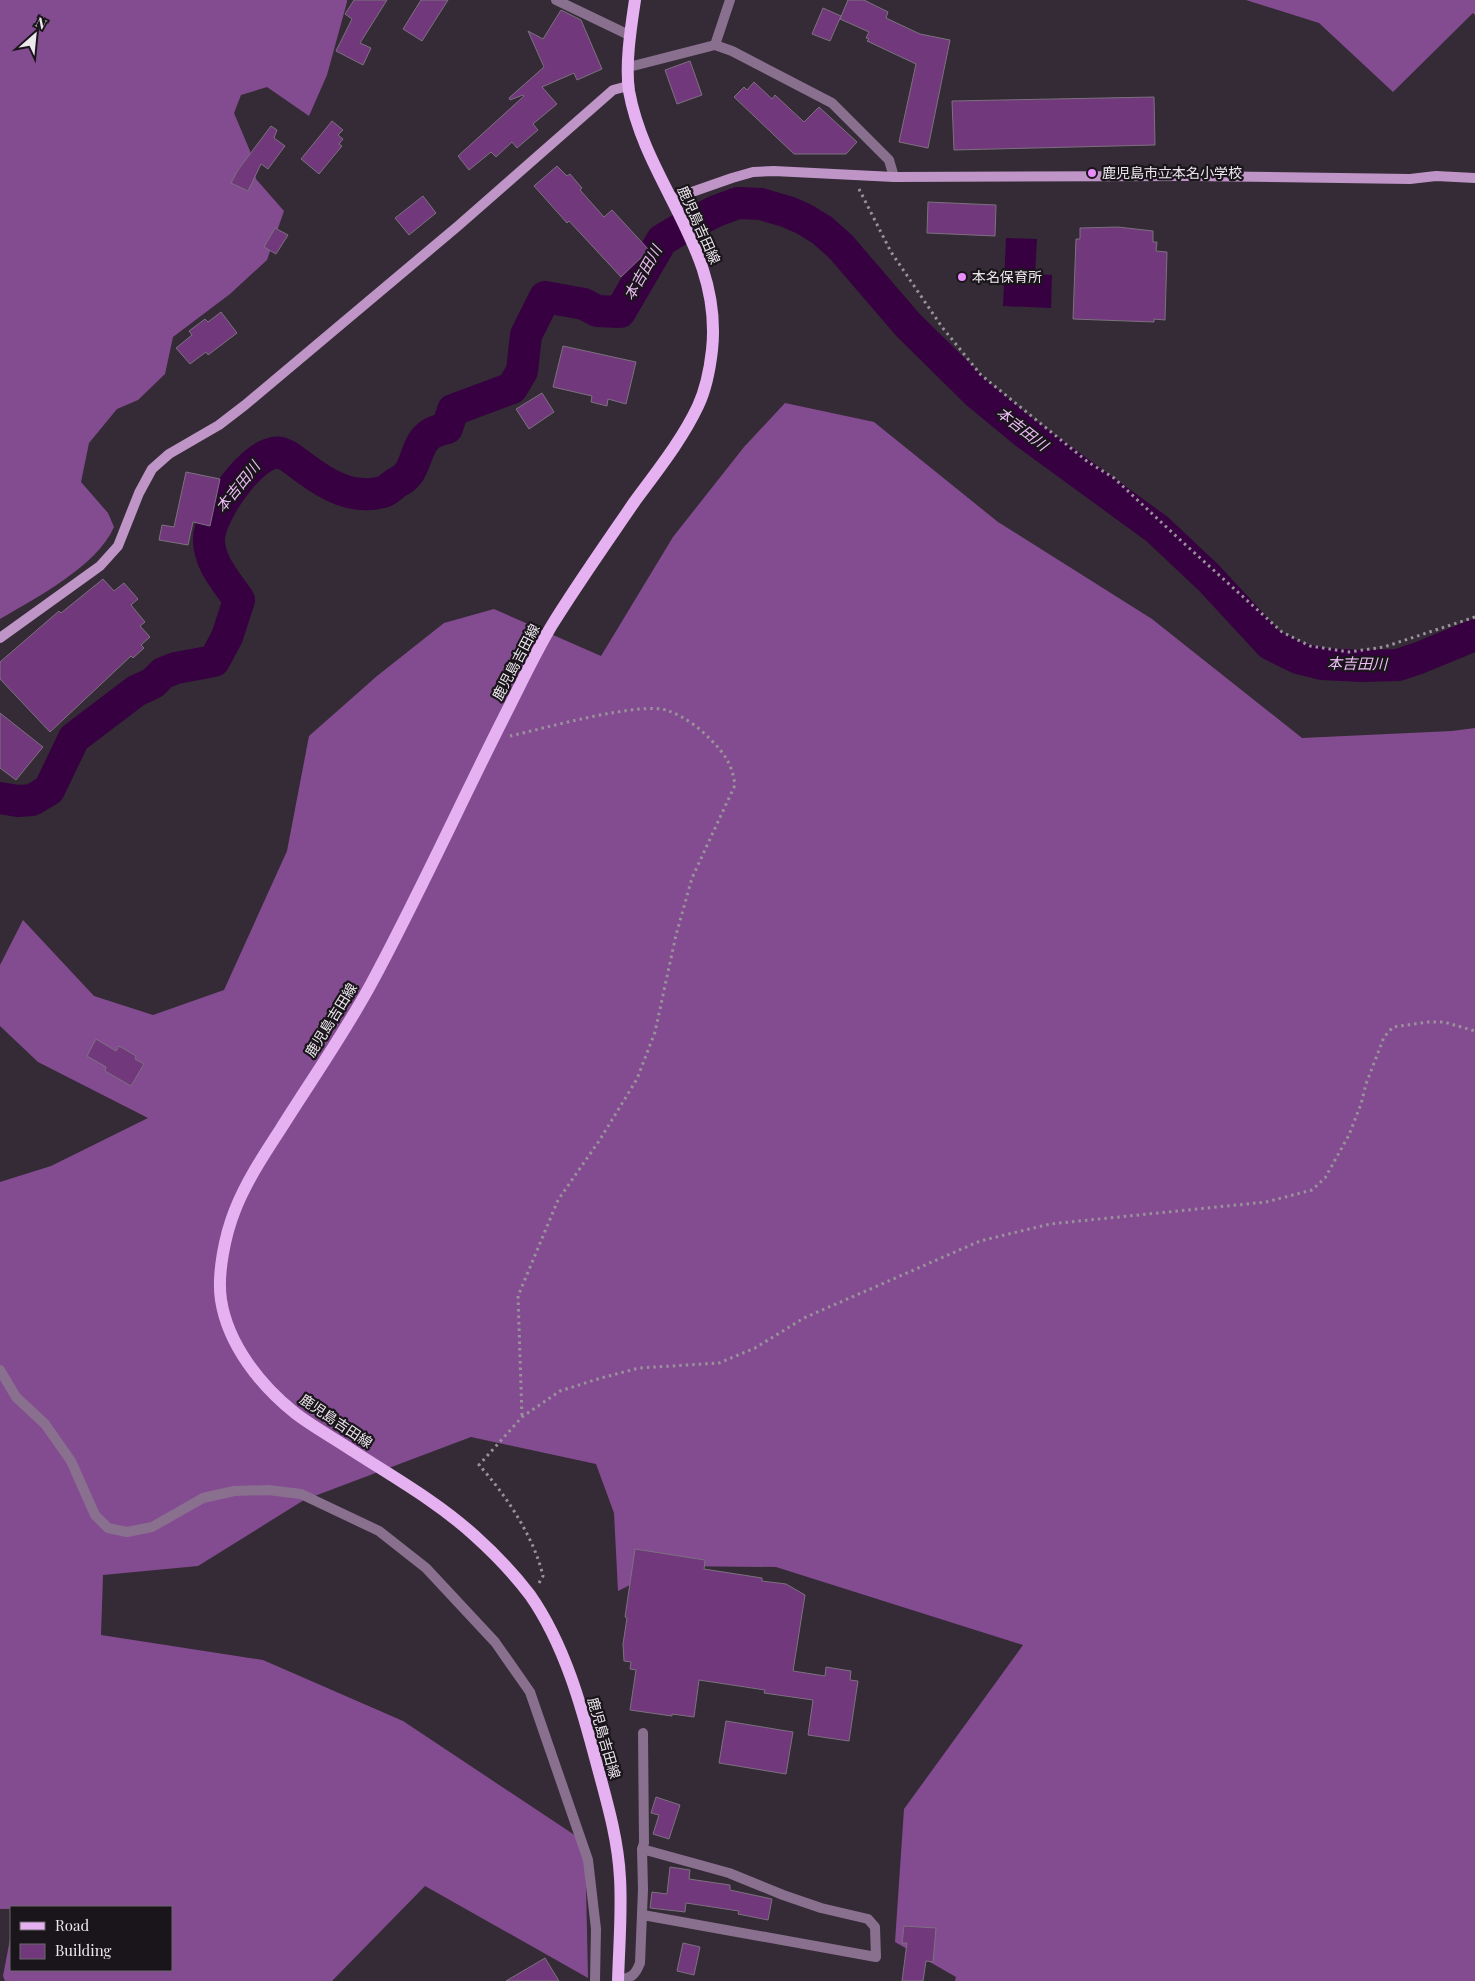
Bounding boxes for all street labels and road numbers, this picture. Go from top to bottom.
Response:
street label: 鹿児島吉田線 [674,183,725,267]
street label: 鹿児島吉田線 [487,620,544,703]
street label: 鹿児島吉田線 [300,979,361,1060]
street label: 鹿児島吉田線 [296,1389,376,1452]
street label: 鹿児島吉田線 [584,1695,625,1781]

